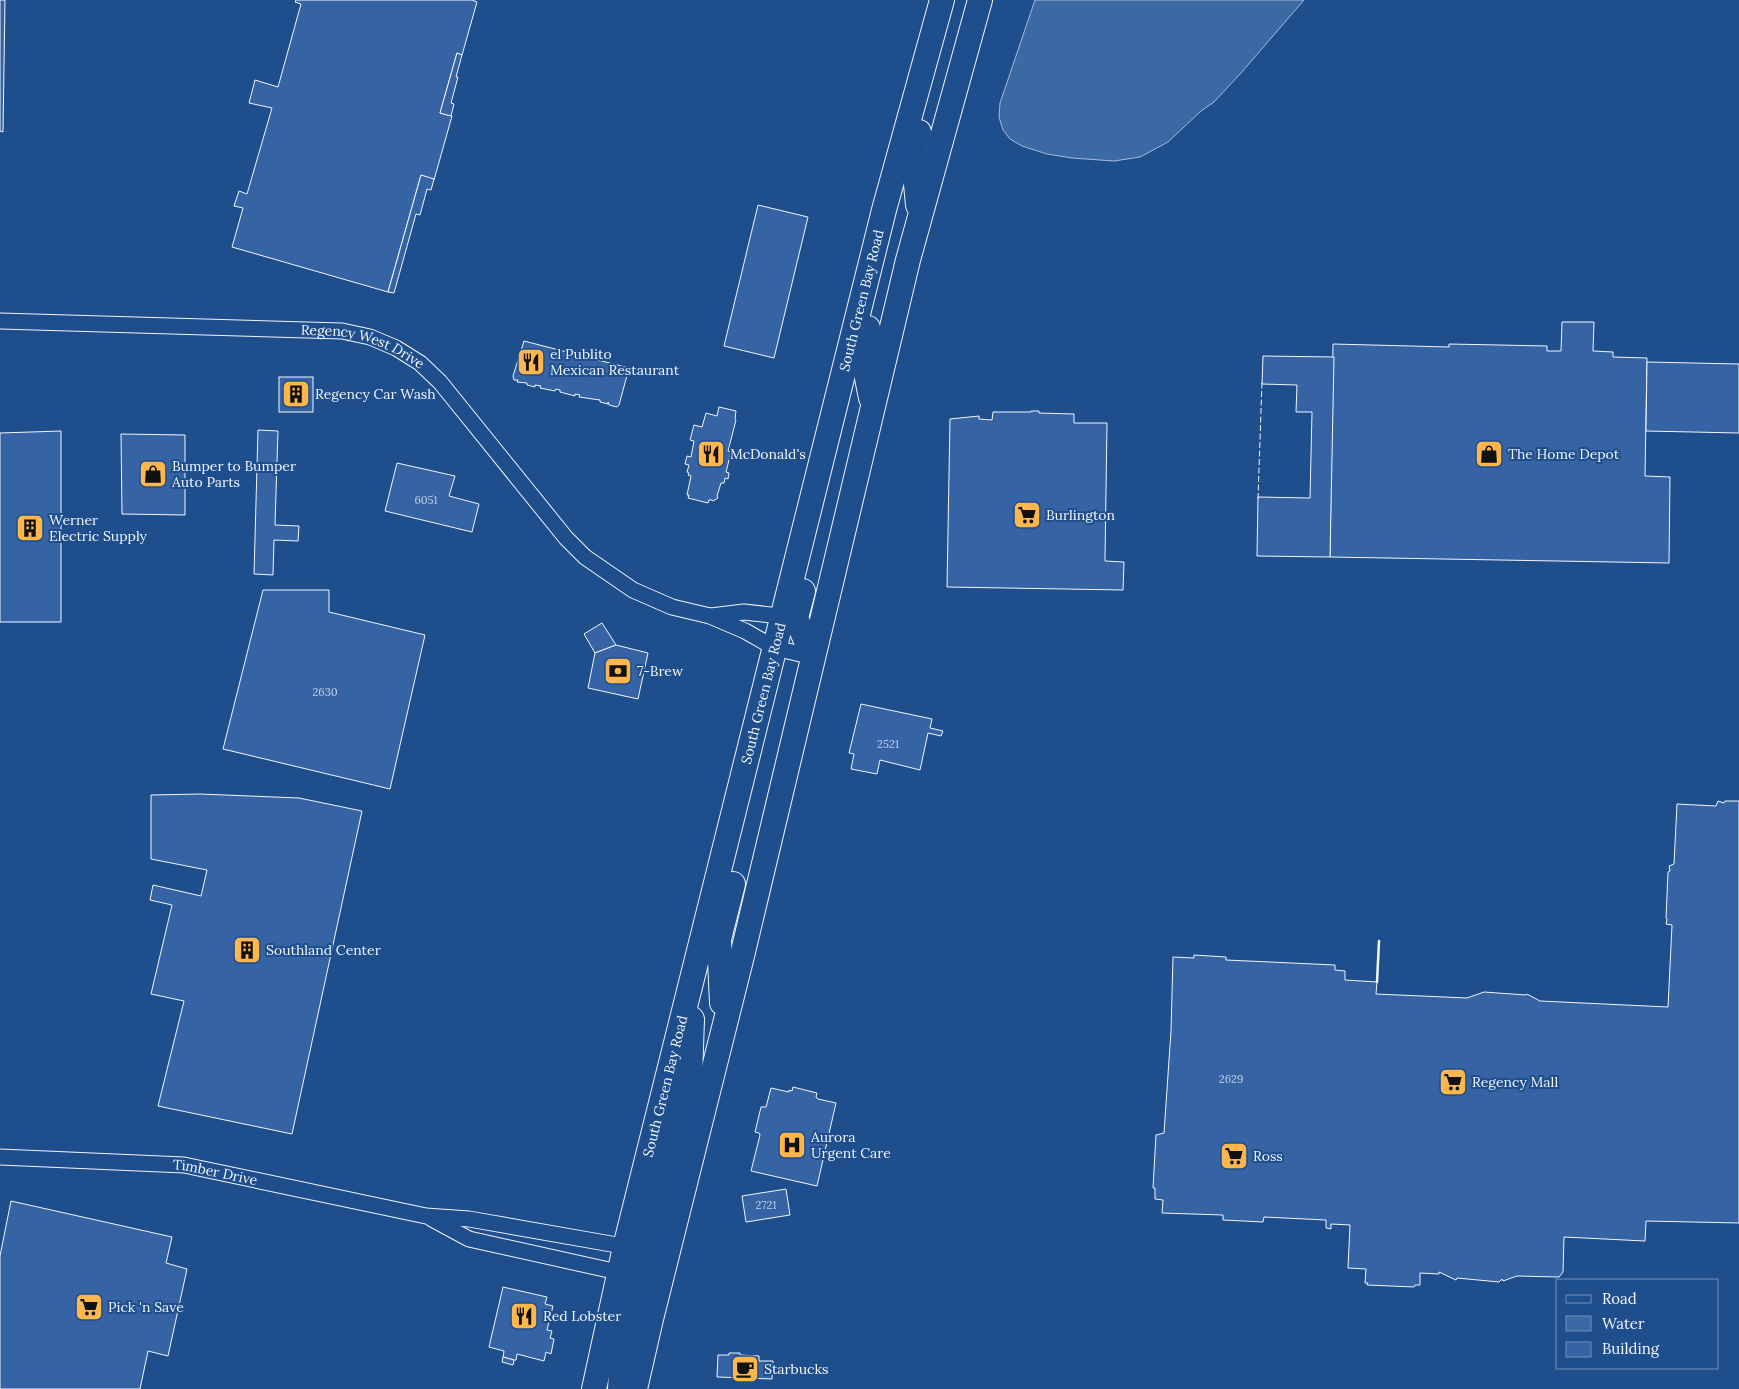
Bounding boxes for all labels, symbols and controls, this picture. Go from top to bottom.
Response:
street label: South Green Bay Road [835,228,888,373]
street label: Regency West Drive [301,321,428,373]
place label: el Publito Mexican Restaurant [550,345,680,379]
restaurant icon: el Publito Mexican Restaurant [516,347,546,377]
building icon: Regency Car Wash [281,379,311,409]
place label: Regency Car Wash [315,385,436,403]
restaurant icon: McDonald's [696,439,726,469]
shop icon: The Home Depot [1474,439,1504,469]
place label: McDonald's [730,445,806,463]
place label: The Home Depot [1508,445,1620,463]
place label: Bumper to Bumper Auto Parts [171,457,296,491]
shop icon: Bumper to Bumper Auto Parts [138,459,168,489]
house number: 6051 [414,493,438,507]
supermarket icon: Burlington [1012,500,1042,530]
place label: Burlington [1046,506,1116,524]
place label: Werner Electric Supply [49,511,148,545]
building icon: Werner Electric Supply [15,513,45,543]
street label: South Green Bay Road [737,621,790,766]
bank icon: 7-Brew [603,656,633,686]
place label: 7-Brew [637,662,684,680]
house number: 2630 [312,685,338,699]
house number: 2521 [877,737,899,751]
building icon: Southland Center [232,935,262,965]
place label: Southland Center [266,941,381,959]
street label: South Green Bay Road [639,1014,691,1159]
supermarket icon: Regency Mall [1438,1067,1468,1097]
house number: 2629 [1219,1072,1243,1086]
place label: Regency Mall [1472,1073,1558,1091]
place label: Aurora Urgent Care [810,1128,891,1162]
hospital icon: Aurora Urgent Care [777,1130,807,1160]
supermarket icon: Ross [1219,1141,1249,1171]
place label: Ross [1253,1147,1283,1165]
street label: Timber Drive [172,1156,259,1189]
house number: 2721 [756,1198,776,1212]
legend [1556,1279,1719,1369]
text: Road [1602,1289,1637,1308]
supermarket icon: Pick 'n Save [74,1292,104,1322]
place label: Pick 'n Save [108,1298,184,1316]
restaurant icon: Red Lobster [509,1301,539,1331]
place label: Red Lobster [543,1307,621,1325]
text: Water [1602,1314,1645,1333]
text: Building [1602,1339,1660,1358]
cafe icon: Starbucks [730,1354,760,1384]
place label: Starbucks [764,1360,828,1378]

